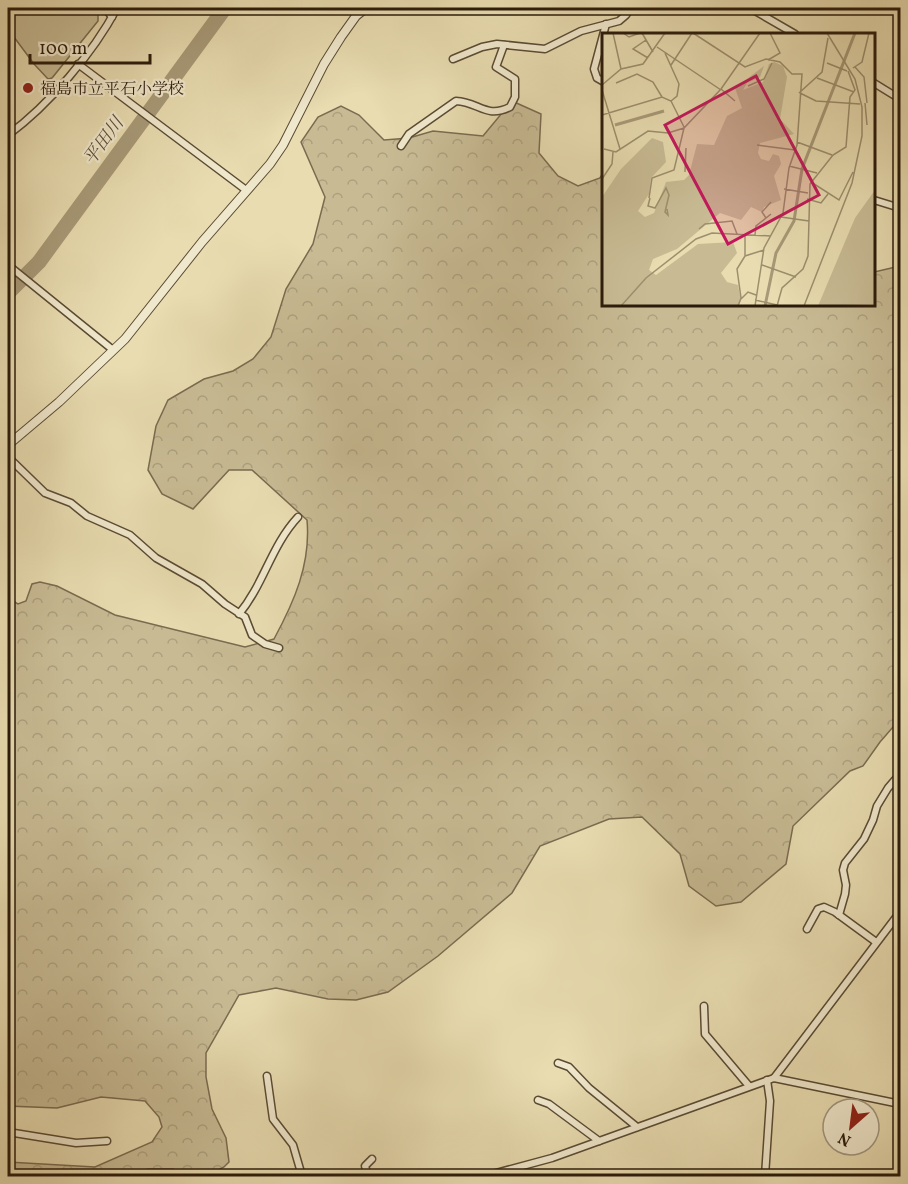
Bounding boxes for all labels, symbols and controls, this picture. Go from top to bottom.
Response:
scale bar [30,27,150,65]
inset map [602,33,875,306]
text: 100 m [39,37,88,62]
place label: 福島市立平石小学校 [40,79,184,101]
marker: 福島市立平石小学校 [21,81,35,95]
water label: 平田川 [78,111,131,171]
north arrow [821,1097,881,1157]
text: N [834,1126,855,1151]

